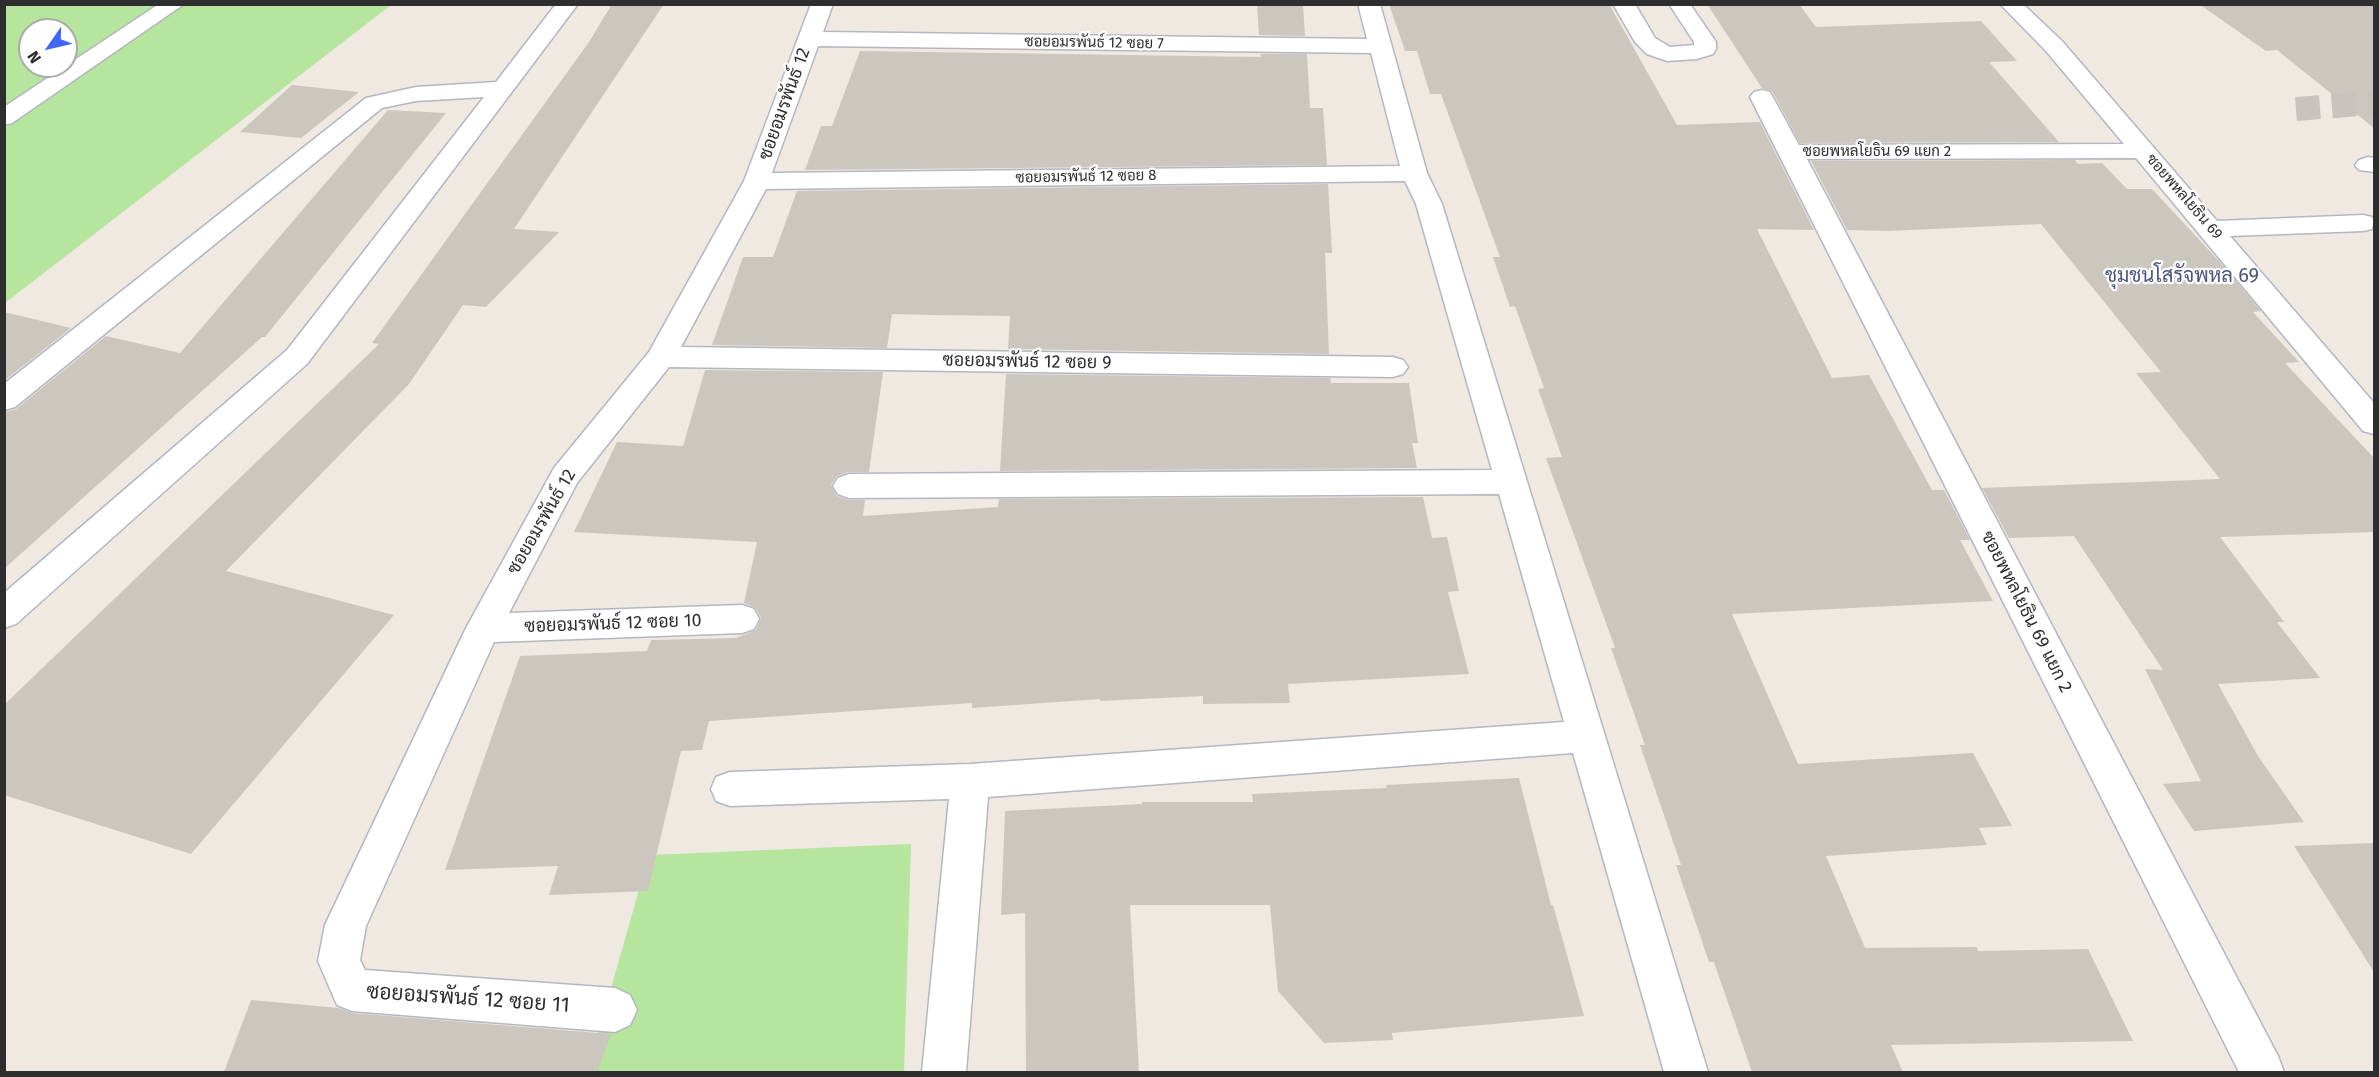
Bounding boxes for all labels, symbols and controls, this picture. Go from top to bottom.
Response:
north arrow [18,18,78,78]
street label: ซอยอมรพันธ์ 12 ซอย 7 [1024,33,1164,53]
street label: ซอยอมรพันธ์ 12 [755,45,815,163]
text: N [23,48,45,67]
street label: ซอยพหลโยธิน 69 แยก 2 [1803,143,1951,161]
street label: ซอยพหลโยธิน 69 [2142,151,2226,243]
street label: ซอยอมรพันธ์ 12 ซอย 8 [1015,167,1157,187]
district label: ชุมชนโสรัจพหล 69 [2105,264,2259,288]
street label: ซอยอมรพันธ์ 12 ซอย 9 [942,350,1112,374]
street label: ซอยอมรพันธ์ 12 [503,466,581,578]
street label: ซอยพหลโยธิน 69 แยก 2 [1976,528,2076,696]
street label: ซอยอมรพันธ์ 12 ซอย 10 [524,610,702,638]
street label: ซอยอมรพันธ์ 12 ซอย 11 [365,979,571,1019]

